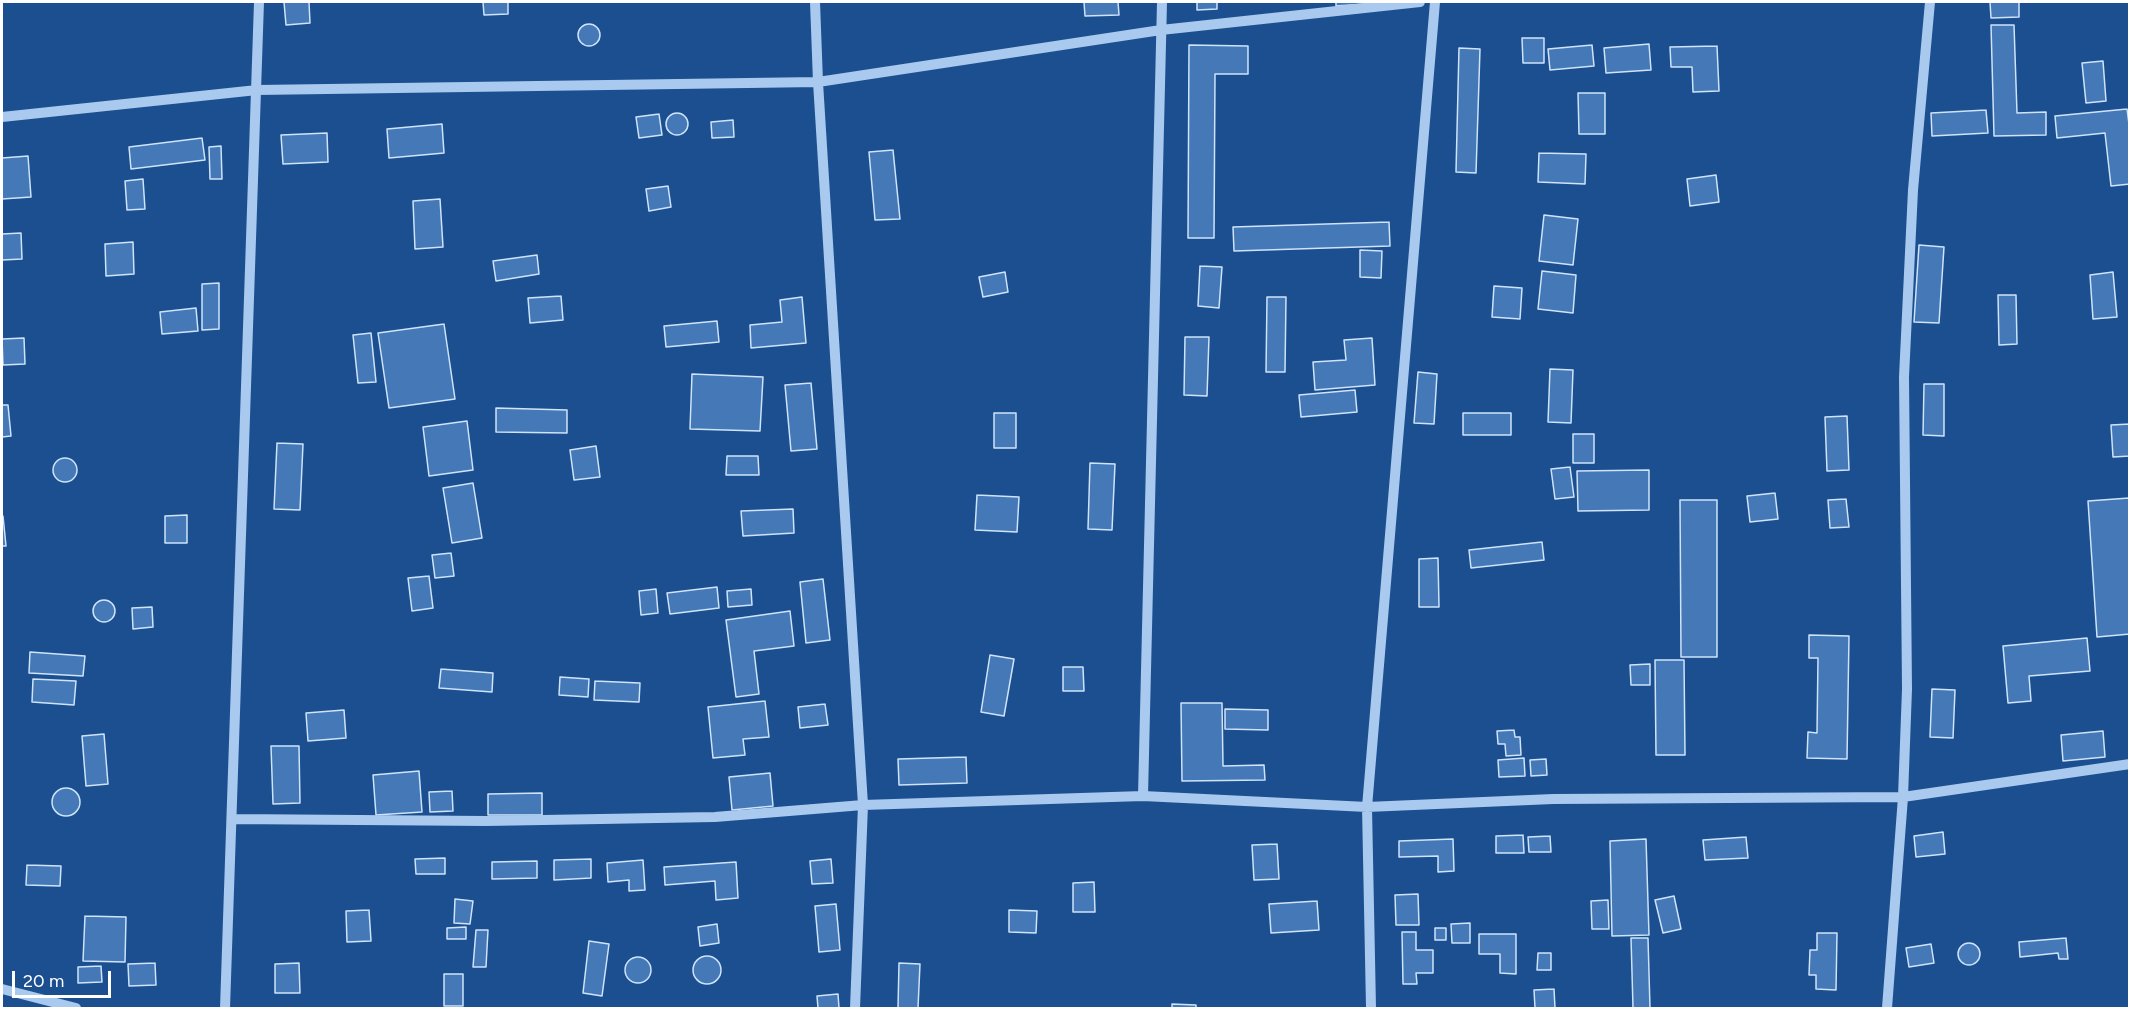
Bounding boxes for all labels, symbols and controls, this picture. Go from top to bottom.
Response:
scale bar [15,959,114,997]
text: 20 m [23,970,64,992]

